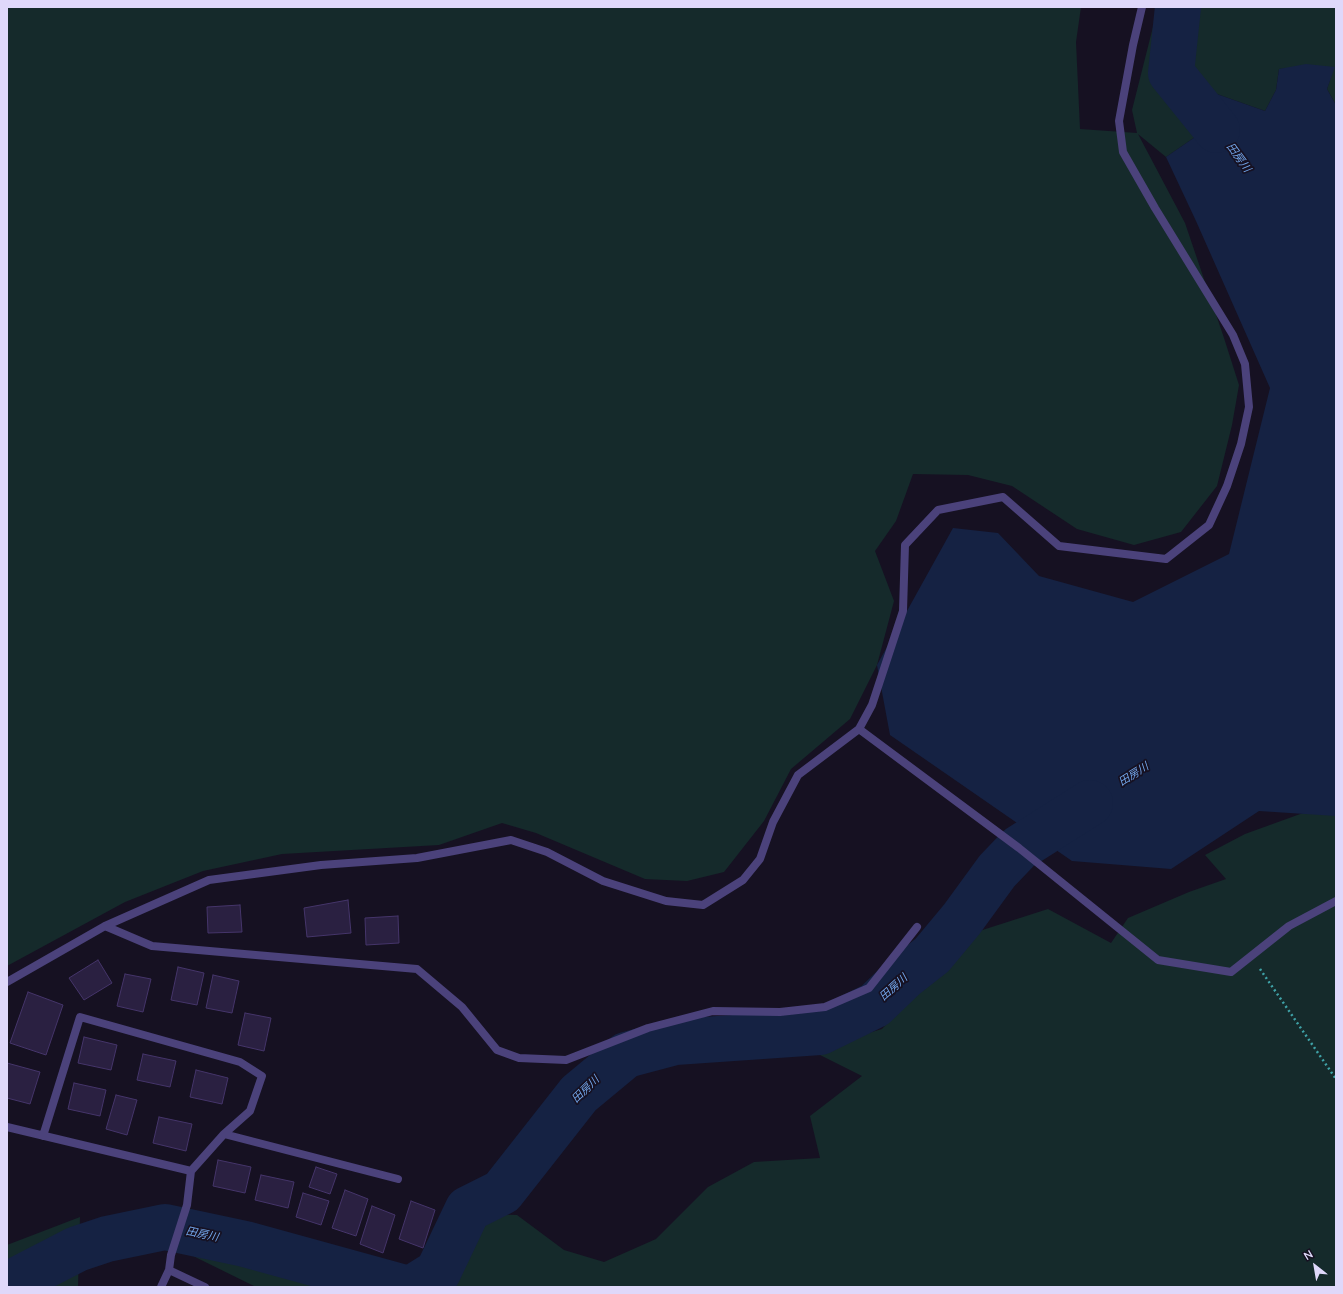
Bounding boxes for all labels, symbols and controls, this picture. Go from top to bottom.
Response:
water label: 田房川 [1223,141,1253,175]
water label: 田房川 [1117,761,1151,789]
water label: 田房川 [877,972,911,1004]
water label: 田房川 [570,1074,602,1106]
water label: 田房川 [184,1225,220,1245]
north arrow [1295,1246,1335,1286]
text: N [1301,1247,1316,1264]

